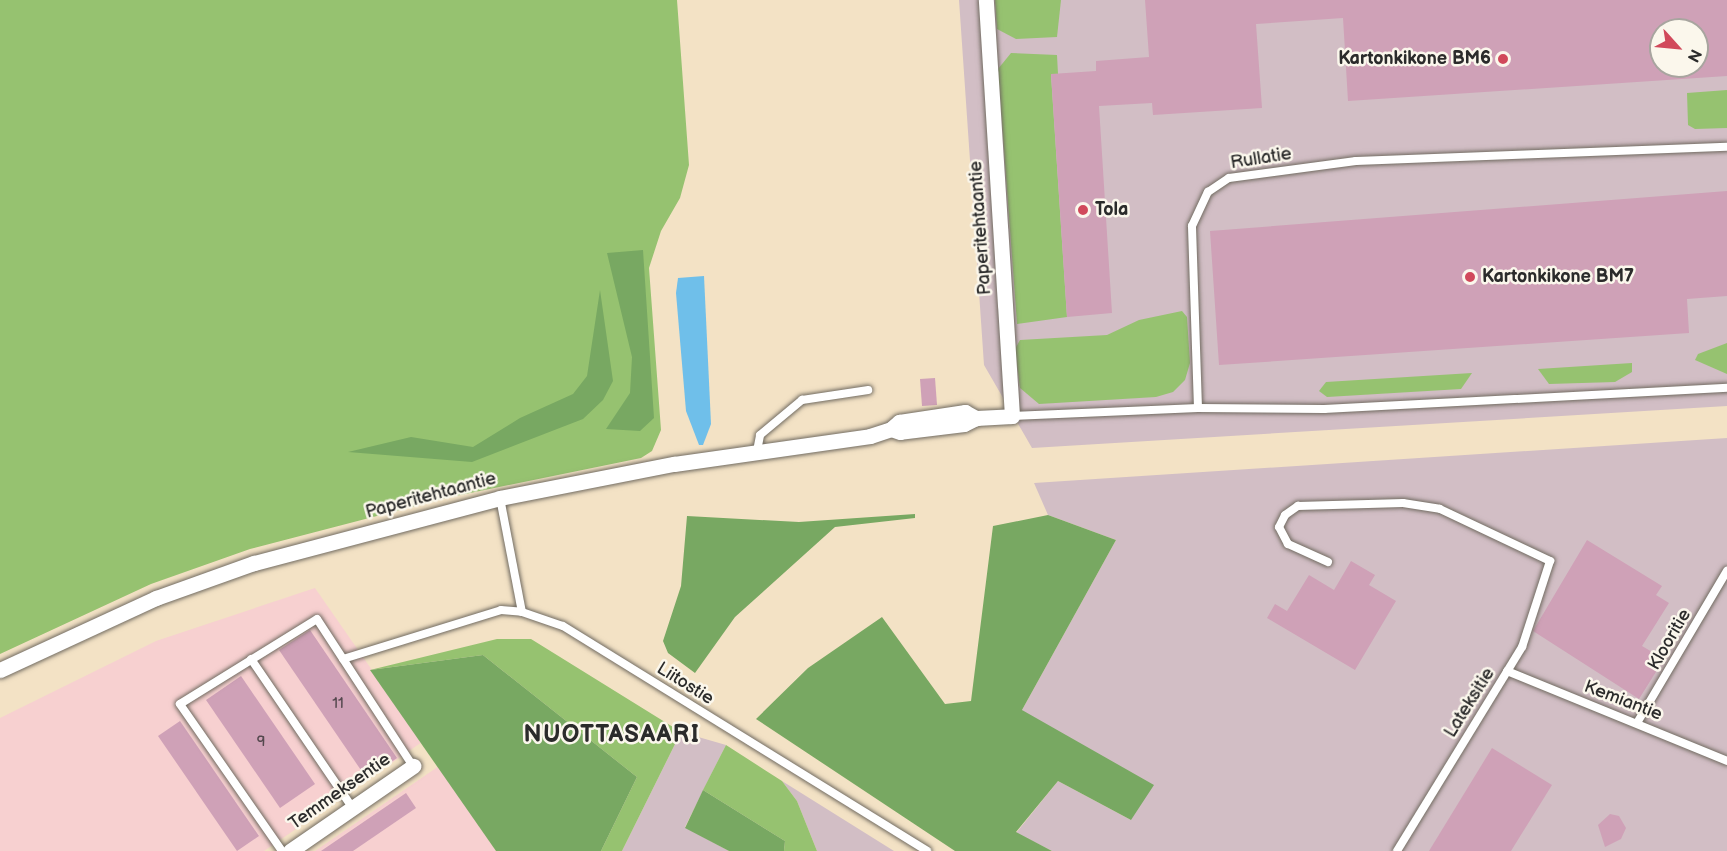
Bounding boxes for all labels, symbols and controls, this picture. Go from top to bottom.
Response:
north arrow [1649,18,1709,78]
text: N [1683,46,1705,65]
place label: Kartonkikone BM6 [1338,48,1491,70]
marker: Kartonkikone BM6 [1496,52,1510,66]
street label: Rullatie [1229,144,1293,174]
street label: Paperitehtaantie [966,160,996,296]
place label: Tola [1095,199,1128,221]
marker: Tola [1076,203,1090,217]
place label: Kartonkikone BM7 [1482,266,1634,288]
marker: Kartonkikone BM7 [1463,270,1477,284]
street label: Paperitehtaantie [363,468,499,524]
street label: Klooritie [1644,606,1696,674]
street label: Liitostie [652,658,718,710]
street label: Lateksitie [1440,664,1500,742]
street label: Kemiantie [1581,676,1665,726]
house number: 11 [332,695,344,713]
district label: NUOTTASAARI [524,721,700,749]
house number: 9 [257,733,265,751]
street label: Temmeksentie [285,749,395,835]

